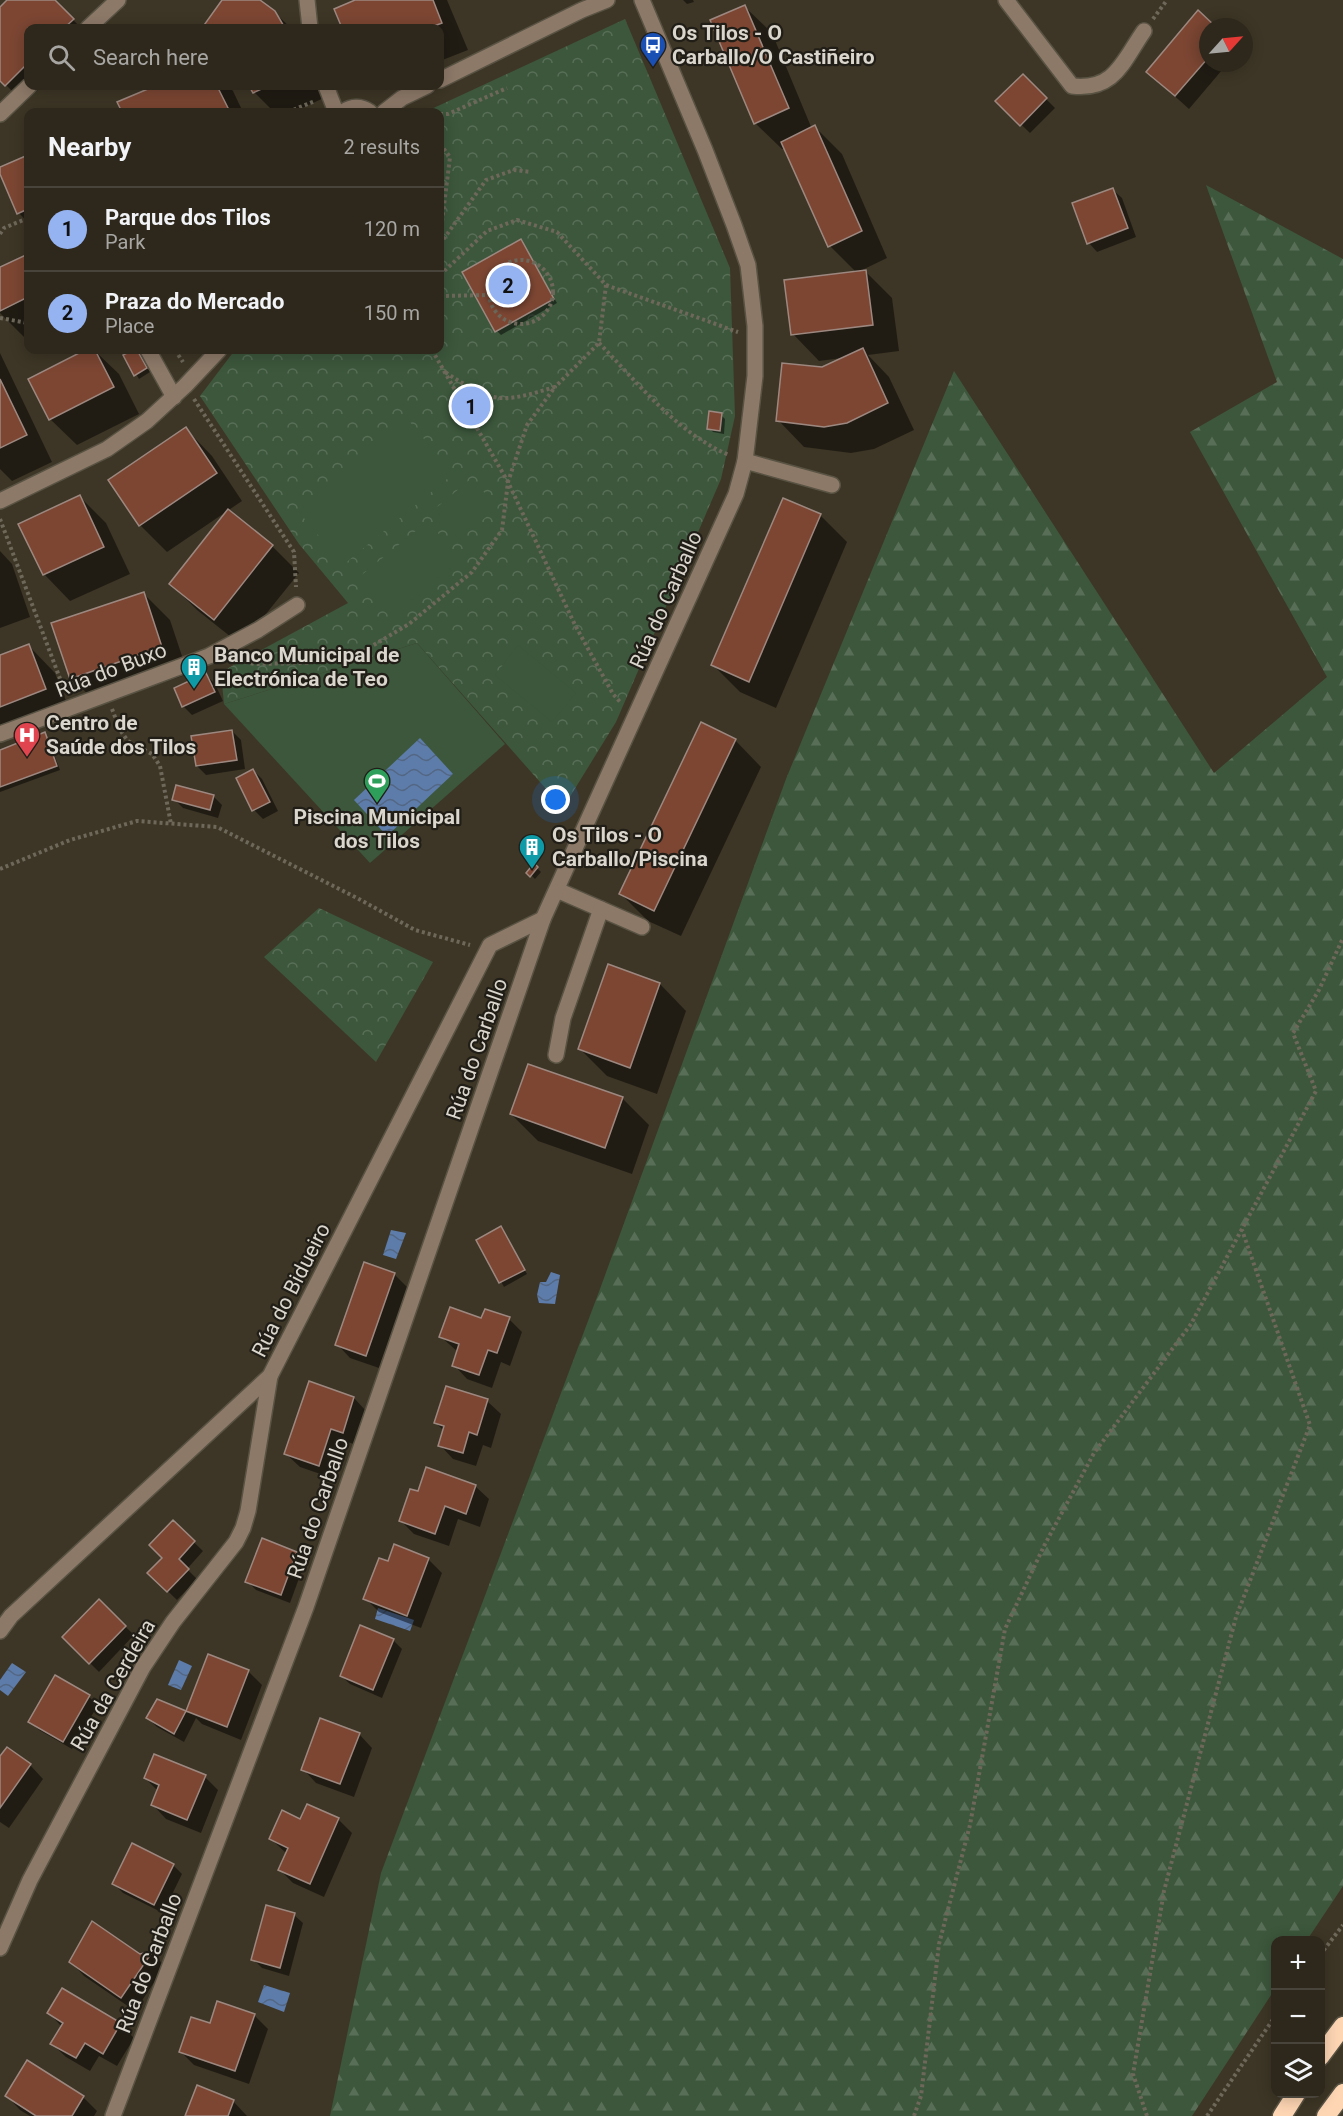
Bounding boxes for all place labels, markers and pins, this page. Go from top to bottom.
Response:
place label: Os Tilos - O Carballo/O Castiñeiro [672,21,875,69]
bus stop icon: Os Tilos - O Carballo/O Castiñeiro [638,30,668,68]
pin: 2 [488,262,528,308]
pin: 1 [452,384,490,428]
place label: Banco Municipal de Electrónica de Teo [214,643,399,691]
building icon: Banco Municipal de Electrónica de Teo [179,652,209,690]
place label: Centro de Saúde dos Tilos [46,711,196,759]
hospital icon: Centro de Saúde dos Tilos [12,720,42,758]
sports icon: Piscina Municipal dos Tilos [362,766,392,804]
place label: Piscina Municipal dos Tilos [293,805,461,853]
place label: Os Tilos - O Carballo/Piscina [552,823,708,871]
building icon: Os Tilos - O Carballo/Piscina [517,832,547,870]

